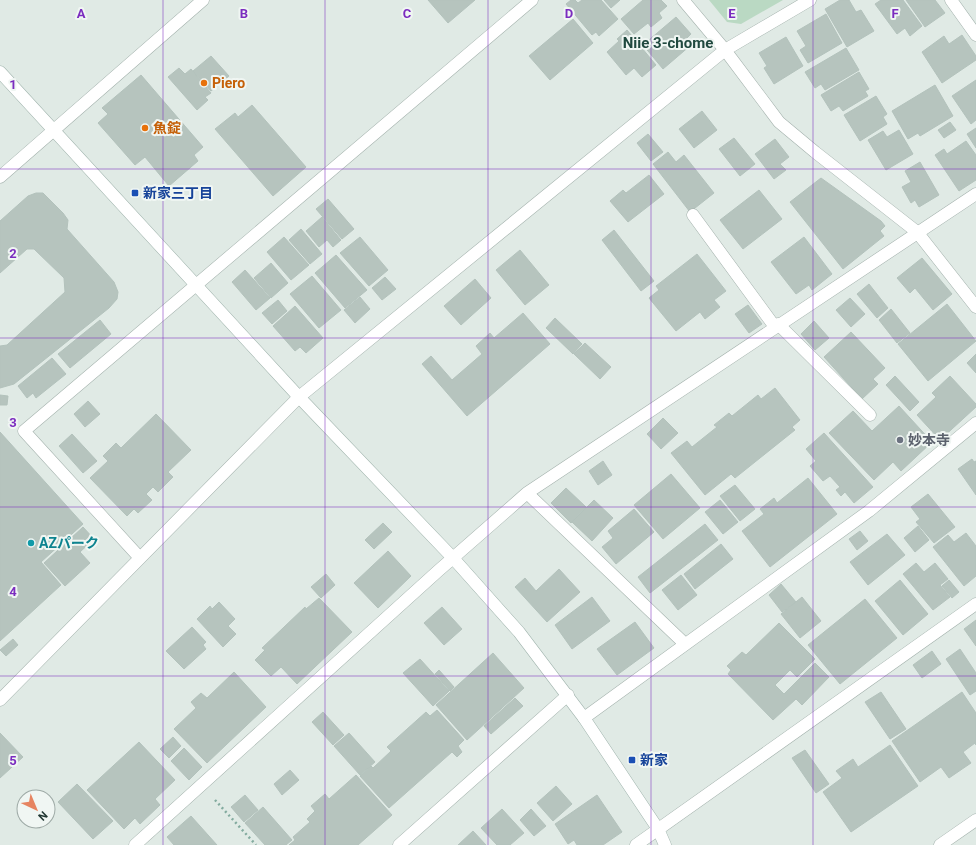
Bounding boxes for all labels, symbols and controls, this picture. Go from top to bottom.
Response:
text: A [77,6,86,21]
text: B [240,6,248,21]
text: C [403,6,412,21]
text: D [565,6,573,21]
text: E [728,6,736,21]
text: F [891,6,899,21]
district label: Niie 3-chome [623,34,713,52]
place label: Piero [212,75,245,91]
text: 1 [9,77,17,92]
marker: Piero [199,78,209,88]
place label: 魚錠 [153,120,181,136]
marker: 魚錠 [140,123,150,133]
place label: 新家三丁目 [143,185,213,201]
marker: 新家三丁目 [130,188,140,198]
text: 2 [9,246,17,261]
text: 3 [9,415,17,430]
place label: 妙本寺 [908,432,950,448]
marker: 妙本寺 [895,435,905,445]
place label: AZパーク [39,535,99,551]
marker: AZパーク [26,538,36,548]
text: 4 [9,584,17,599]
place label: 新家 [640,752,668,768]
text: 5 [9,753,17,768]
marker: 新家 [627,755,637,765]
north arrow [16,789,56,829]
text: N [35,808,50,823]

